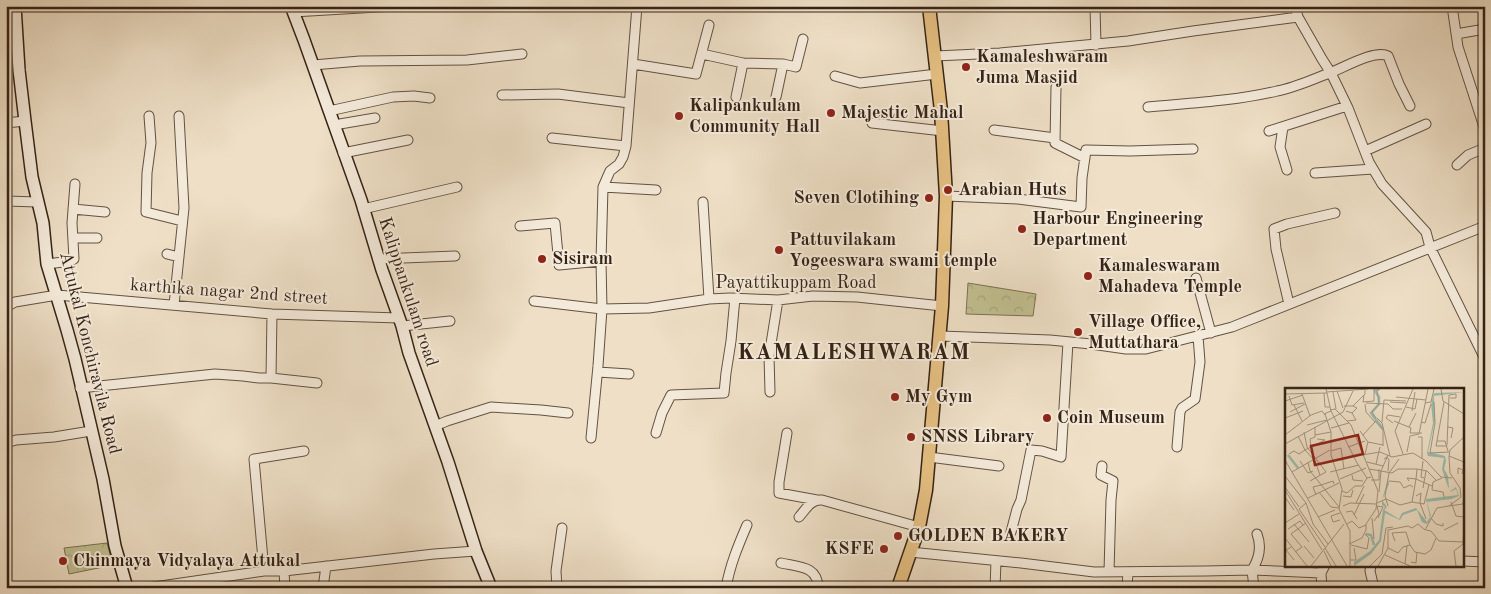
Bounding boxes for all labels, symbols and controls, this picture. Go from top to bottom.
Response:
place label: Kamaleshwaram Juma Masjid [976,48,1108,87]
marker: Kamaleshwaram Juma Masjid [960,61,972,73]
place label: Kalipankulam Community Hall [689,97,821,136]
place label: Majestic Mahal [841,104,964,122]
marker: Majestic Mahal [825,107,837,119]
marker: Kalipankulam Community Hall [673,110,685,122]
place label: Arabian Huts [958,181,1067,199]
marker: Arabian Huts [942,184,954,196]
place label: Seven Clotihing [794,189,919,207]
marker: Seven Clotihing [923,192,935,204]
place label: Harbour Engineering Department [1032,210,1203,249]
street label: Kalippankulam road [375,215,441,369]
marker: Harbour Engineering Department [1016,223,1028,235]
place label: Pattuvilakam Yogeeswara swami temple [789,231,997,270]
marker: Pattuvilakam Yogeeswara swami temple [773,244,785,256]
street label: Attukal Konchiravila Road [56,250,124,456]
place label: Sisiram [552,250,613,268]
marker: Sisiram [536,253,548,265]
place label: Kamaleswaram Mahadeva Temple [1098,257,1242,296]
marker: Kamaleswaram Mahadeva Temple [1082,270,1094,282]
street label: Payattikuppam Road [715,274,877,292]
street label: karthika nagar 2nd street [129,276,329,308]
place label: Village Office, Muttathara [1088,313,1201,352]
marker: Village Office, Muttathara [1072,326,1084,338]
district label: KAMALESHWARAM [737,342,971,364]
place label: My Gym [905,388,972,406]
inset map [1285,388,1464,566]
marker: My Gym [889,391,901,403]
place label: Coin Museum [1057,409,1165,427]
marker: Coin Museum [1041,412,1053,424]
place label: SNSS Library [921,428,1034,446]
marker: SNSS Library [905,431,917,443]
place label: GOLDEN BAKERY [908,527,1069,545]
marker: GOLDEN BAKERY [892,530,904,542]
place label: KSFE [825,540,874,558]
marker: KSFE [878,543,890,555]
place label: Chinmaya Vidyalaya Attukal [73,552,301,570]
marker: Chinmaya Vidyalaya Attukal [57,555,69,567]

